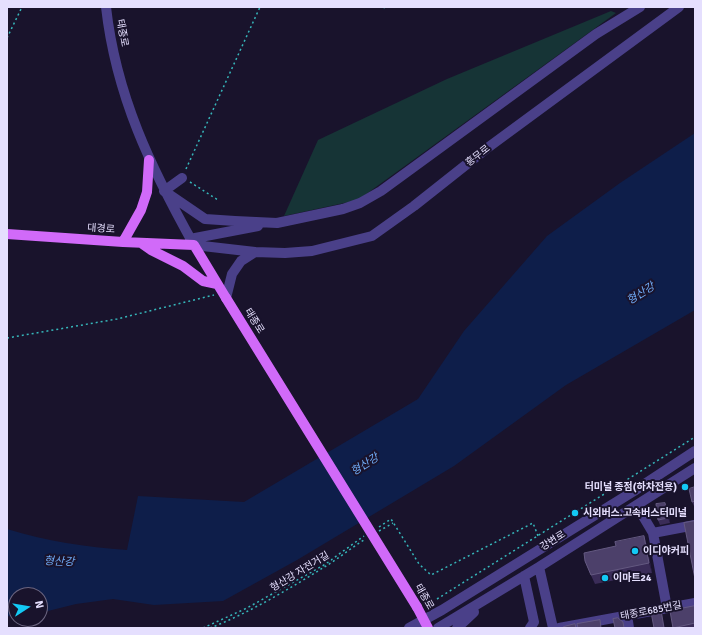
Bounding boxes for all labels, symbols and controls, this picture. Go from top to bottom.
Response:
street label: 태종로 [114,18,130,48]
street label: 흥무로 [463,143,493,169]
street label: 대경로 [87,222,115,236]
water label: 형산강 [625,280,657,308]
street label: 태종로 [242,306,266,336]
water label: 형산강 [349,451,381,479]
place label: 터미널 종점(하차전용) [585,481,677,493]
marker: 터미널 종점(하차전용) [680,482,690,492]
place label: 시외버스.고속버스터미널 [583,507,687,519]
marker: 시외버스.고속버스터미널 [570,508,580,518]
street label: 강변로 [538,529,568,553]
place label: 이디야커피 [643,545,689,557]
marker: 이디야커피 [630,546,640,556]
street label: 형산강 자전거길 [268,550,332,594]
water label: 형산강 [44,555,74,569]
place label: 이마트24 [613,572,651,584]
marker: 이마트24 [600,573,610,583]
street label: 태종로 [412,582,436,612]
north arrow [8,587,48,627]
street label: 태종로685번길 [619,599,683,623]
text: N [32,600,46,610]

